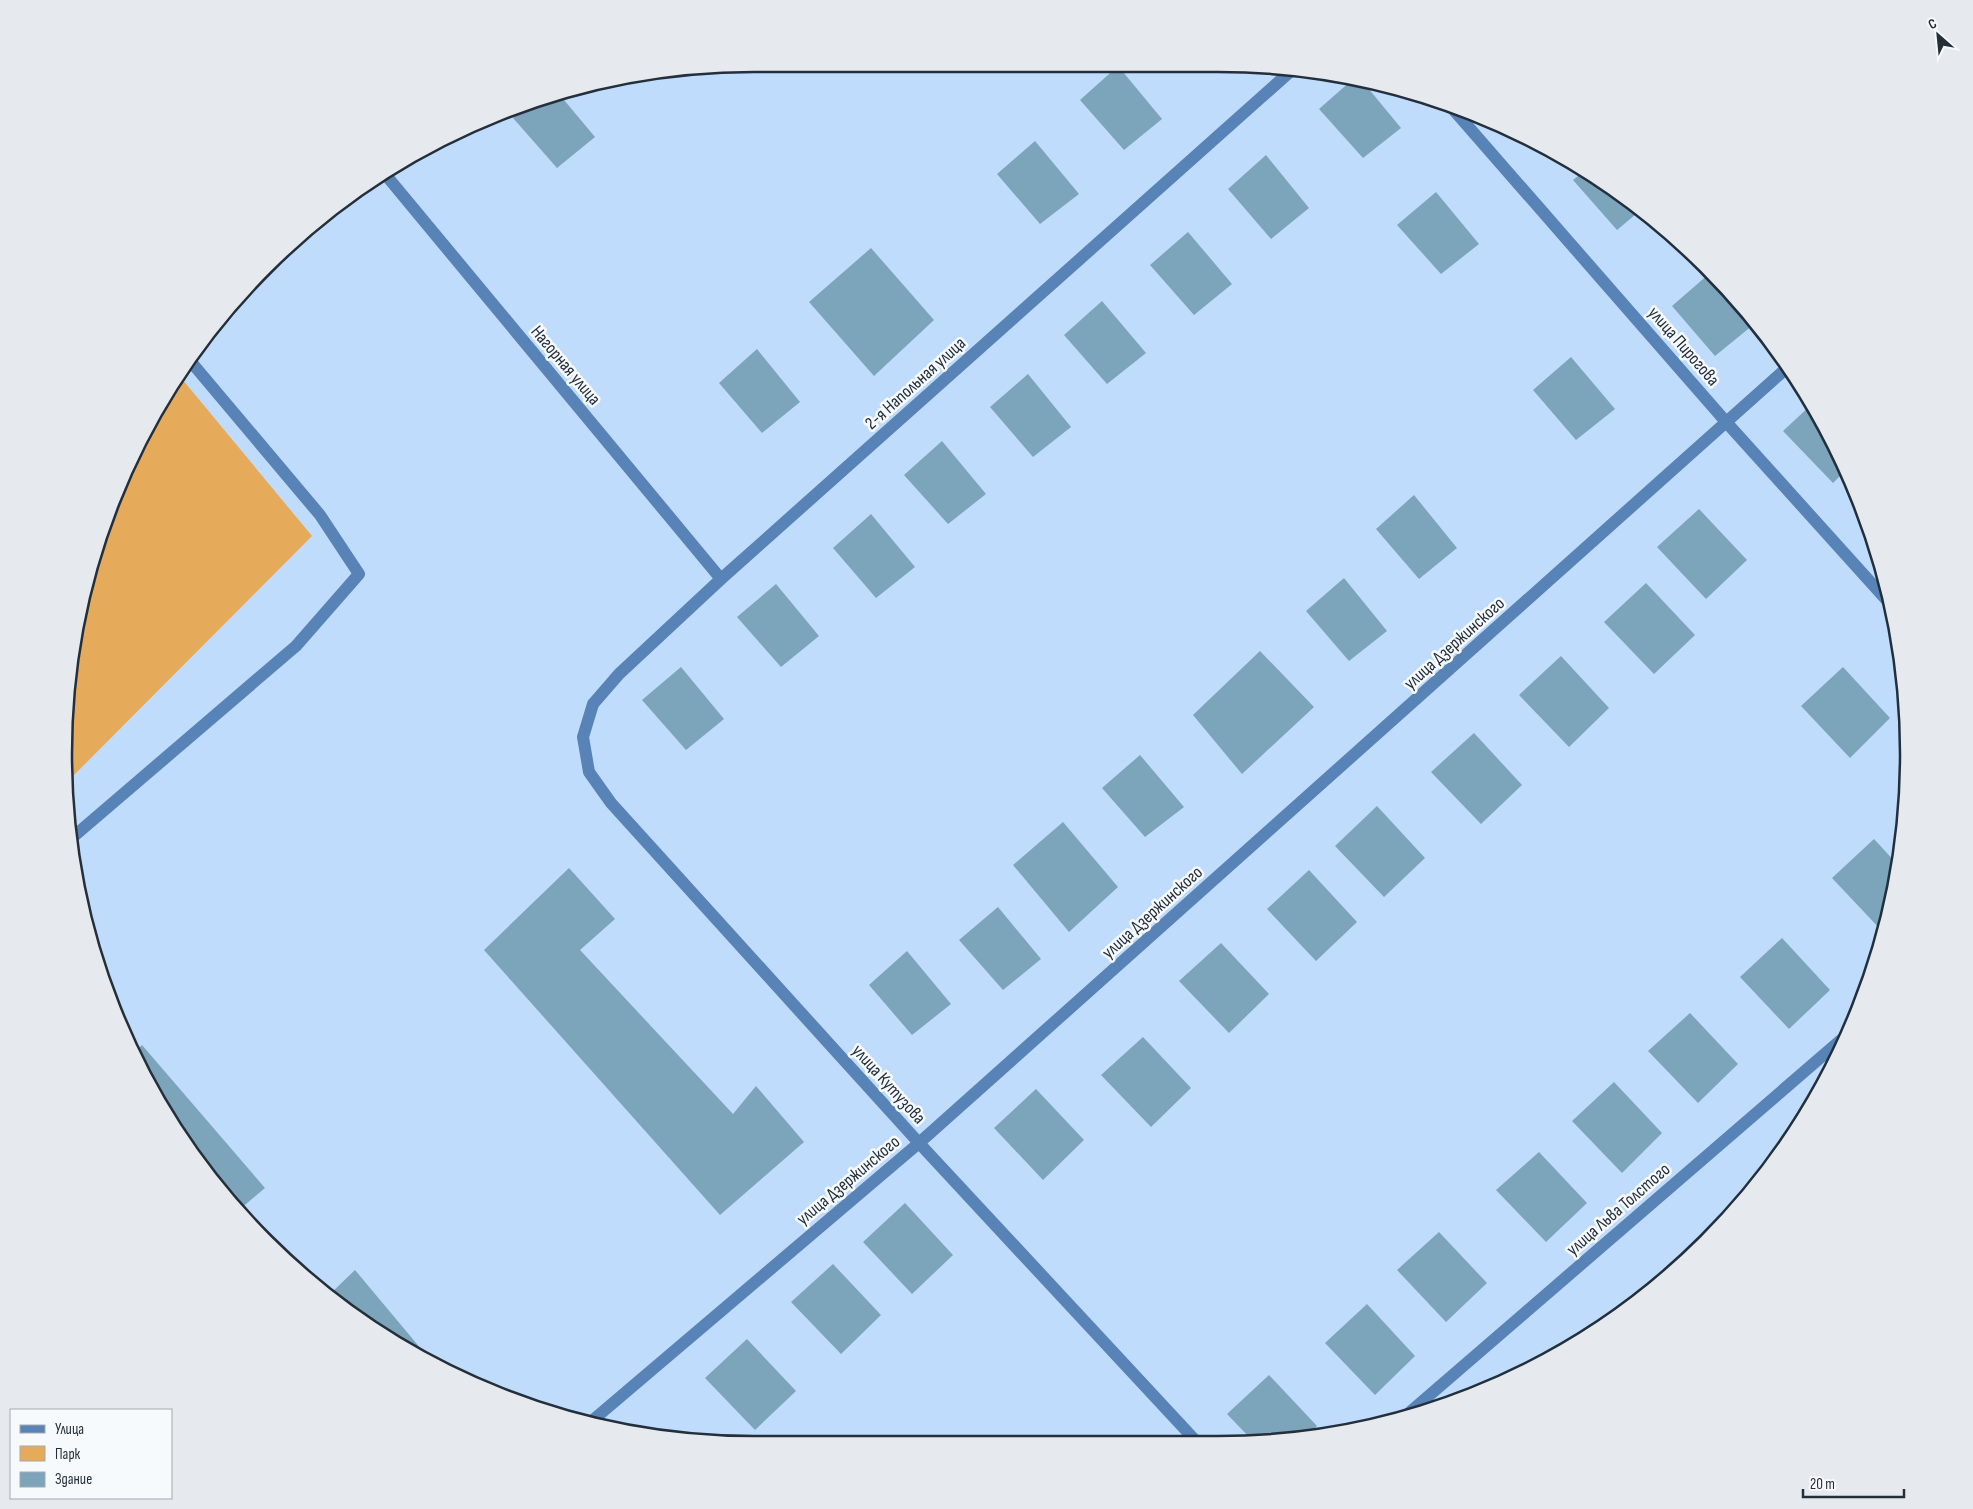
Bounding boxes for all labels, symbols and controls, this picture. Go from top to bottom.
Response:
north arrow [1913,10,1963,60]
text: С [1925,15,1939,33]
street label: улица Пирогова [1644,302,1724,390]
street label: Нагорная улица [526,321,605,409]
street label: 2-я Напольная улица [861,333,970,434]
street label: улица Дзержинского [1400,593,1509,694]
street label: улица Дзержинского [1098,862,1207,963]
street label: улица Кутузова [848,1040,930,1128]
street label: улица Дзержинского [793,1131,904,1230]
street label: улица Льва Толстого [1562,1159,1674,1260]
legend [10,1409,172,1499]
text: Улица [55,1420,84,1439]
text: Парк [55,1445,81,1464]
scale bar [1803,1466,1904,1498]
text: Здание [55,1470,92,1489]
text: 20 m [1810,1475,1835,1494]

